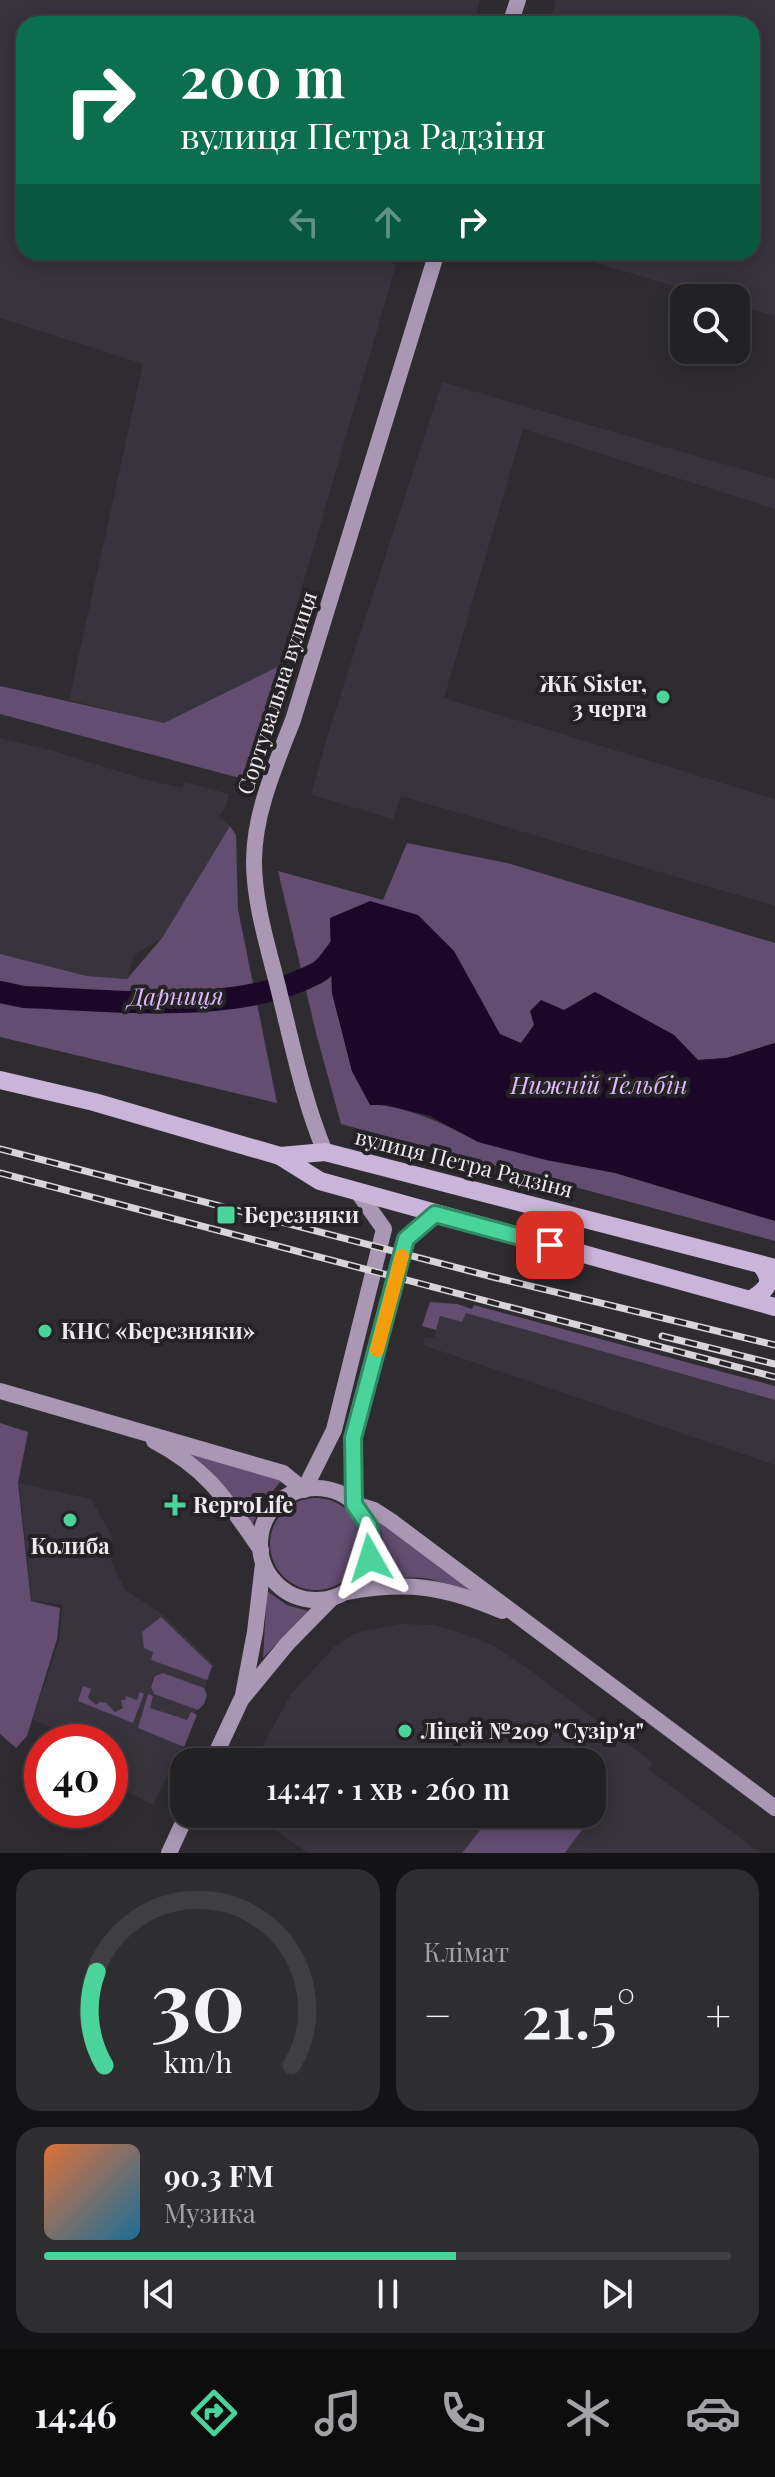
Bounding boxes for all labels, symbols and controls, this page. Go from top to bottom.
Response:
text: 200 m [180,38,345,113]
icon: right [48,48,152,152]
text: вулиця Петра Радзіня [180,110,546,158]
icon: left [282,200,326,244]
icon: ahead [366,200,410,244]
icon: right [450,200,494,244]
map controls [670,284,750,364]
button: search [670,284,750,364]
street label: Сортувальна вулиця [229,587,323,798]
place label: ЖК Sister, 3 черга [538,668,648,723]
marker: ЖК Sister, 3 черга [654,688,672,706]
water label: Дарниця [124,978,224,1012]
water label: Нижній Тельбін [510,1068,687,1100]
street label: вулиця Петра Радзіня [352,1120,576,1204]
place label: Березняки [244,1199,359,1229]
marker: Березняки [215,1204,237,1226]
pin [516,1211,584,1279]
icon: arrive [528,1223,572,1267]
place label: КНС «Березняки» [61,1315,255,1345]
marker: КНС «Березняки» [36,1322,54,1340]
place label: ReproLife [193,1489,293,1519]
marker: ReproLife [164,1494,186,1516]
marker: Колиба [61,1511,79,1529]
position arrow [328,1516,412,1600]
place label: Колиба [30,1530,110,1560]
place label: Ліцей №209 "Сузір'я" [420,1715,644,1745]
marker: Ліцей №209 "Сузір'я" [396,1722,414,1740]
speed limit sign: 40 [24,1724,128,1828]
text: 14:47 · 1 хв · 260 m [266,1768,510,1808]
text: Клімат [424,1934,509,1969]
text: 30 [151,1942,245,2053]
text: 21.5° [522,1974,636,2054]
text: − [424,1984,452,2043]
text: + [705,1984,731,2043]
text: km/h [163,2042,232,2080]
text: 90.3 FM [164,2155,274,2195]
text: Музика [164,2195,256,2230]
icon: previous [137,2272,181,2316]
icon: pause [366,2272,410,2316]
icon: next [595,2272,639,2316]
icon: directions [186,2385,242,2441]
icon: music [310,2385,366,2441]
icon: phone [435,2385,491,2441]
icon: climate [560,2385,616,2441]
icon: car [685,2385,741,2441]
text: 14:46 [34,2389,117,2437]

